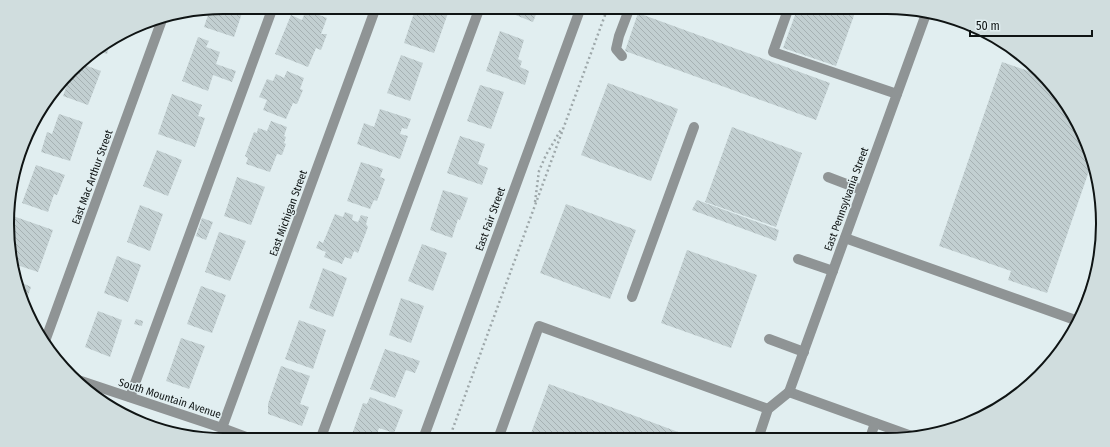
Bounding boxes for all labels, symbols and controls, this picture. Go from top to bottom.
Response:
scale bar [970,12,1092,38]
text: 50 m [976,19,1000,33]
street label: East Mac Arthur Street [69,128,116,226]
street label: East Pennsylvania Street [822,145,871,253]
street label: East Michigan Street [267,168,310,258]
street label: East Fair Street [473,185,508,253]
street label: South Mountain Avenue [117,376,223,421]

